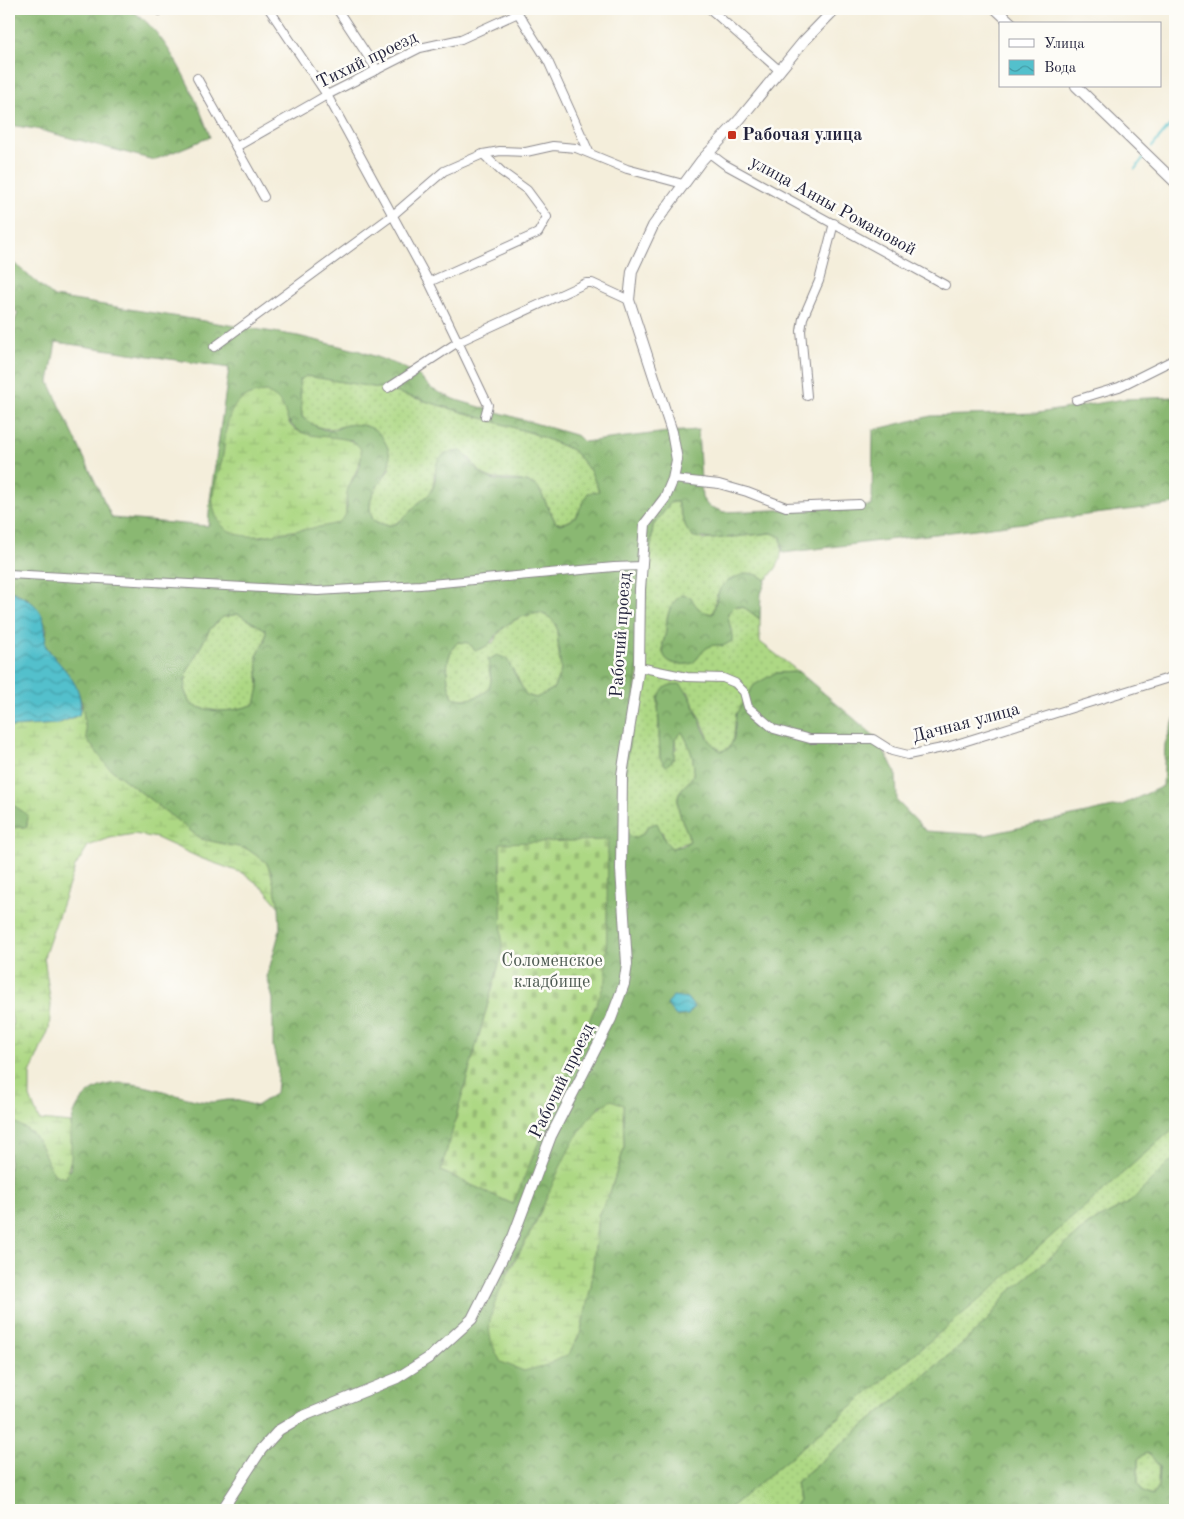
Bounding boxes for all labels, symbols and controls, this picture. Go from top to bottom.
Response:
legend [999,22,1162,88]
street label: Тихий проезд [314,28,420,92]
text: Улица [1044,37,1085,52]
text: Вода [1044,61,1077,76]
place label: Рабочая улица [742,126,862,144]
marker: Рабочая улица [726,129,738,141]
street label: улица Анны Романовой [747,153,919,259]
street label: Рабочий проезд [608,572,634,698]
street label: Дачная улица [910,700,1022,746]
park label: Соломенское кладбище [501,952,603,991]
street label: Рабочий проезд [526,1021,598,1141]

